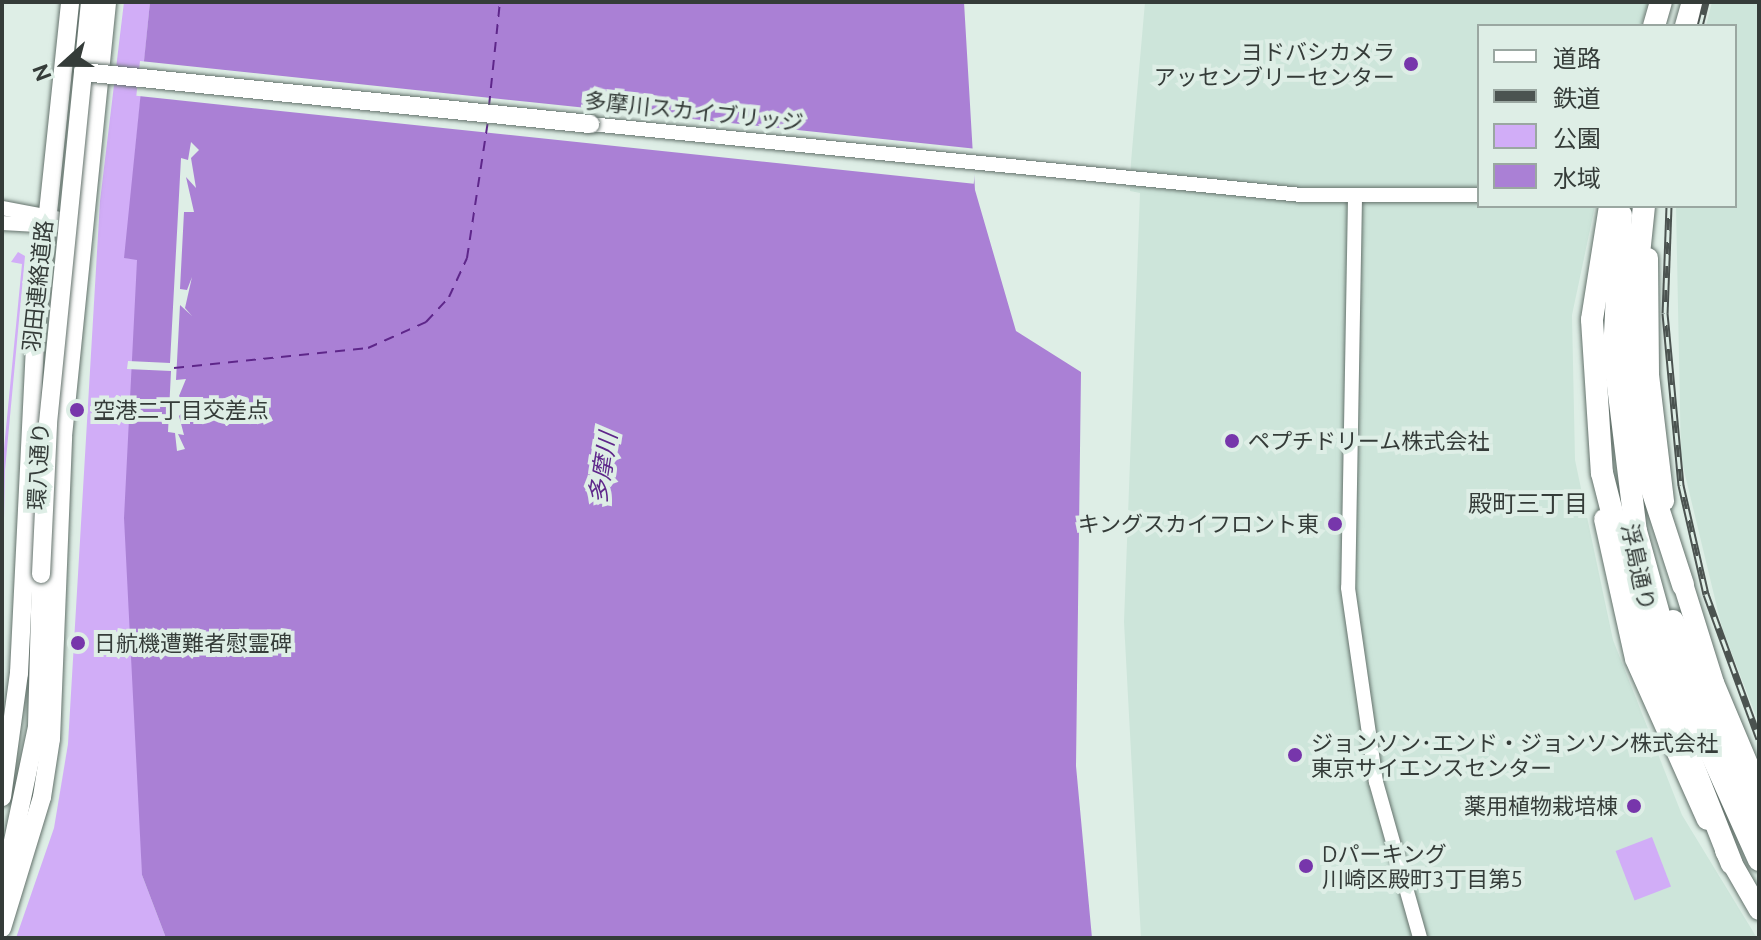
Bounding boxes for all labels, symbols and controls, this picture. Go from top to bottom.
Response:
north arrow [24,24,104,104]
legend [1477,24,1737,208]
place label: ヨドバシカメラ アッセンブリーセンター [1153,38,1395,90]
text: 道路 [1553,45,1601,72]
marker: ヨドバシカメラ アッセンブリーセンター [1402,55,1420,73]
text: N [27,61,56,85]
text: 鉄道 [1553,85,1601,112]
street label: 多摩川スカイブリッジ [583,86,805,136]
text: 公園 [1553,125,1601,152]
text: 水域 [1553,165,1601,192]
street label: 羽田連絡道路 [17,219,57,353]
place label: 空港二丁目交差点 [93,397,269,423]
marker: 空港二丁目交差点 [68,401,86,419]
street label: 環八通り [23,421,53,511]
place label: ペプチドリーム株式会社 [1248,428,1490,454]
water label: 多摩川 [583,430,623,506]
marker: ペプチドリーム株式会社 [1223,432,1241,450]
district label: 殿町三丁目 [1468,490,1588,518]
place label: キングスカイフロント東 [1077,511,1319,537]
marker: キングスカイフロント東 [1326,515,1344,533]
street label: 浮島通り [1617,521,1661,613]
place label: 日航機遭難者慰霊碑 [94,630,292,656]
marker: 日航機遭難者慰霊碑 [69,634,87,652]
place label: ジョンソン･エンド・ジョンソン株式会社 東京サイエンスセンター [1311,729,1718,780]
marker: ジョンソン･エンド・ジョンソン株式会社 東京サイエンスセンター [1286,746,1304,764]
place label: 薬用植物栽培棟 [1464,793,1618,819]
marker: 薬用植物栽培棟 [1625,797,1643,815]
place label: Dパーキング 川崎区殿町3丁目第5 [1322,840,1523,892]
marker: Dパーキング 川崎区殿町3丁目第5 [1297,857,1315,875]

